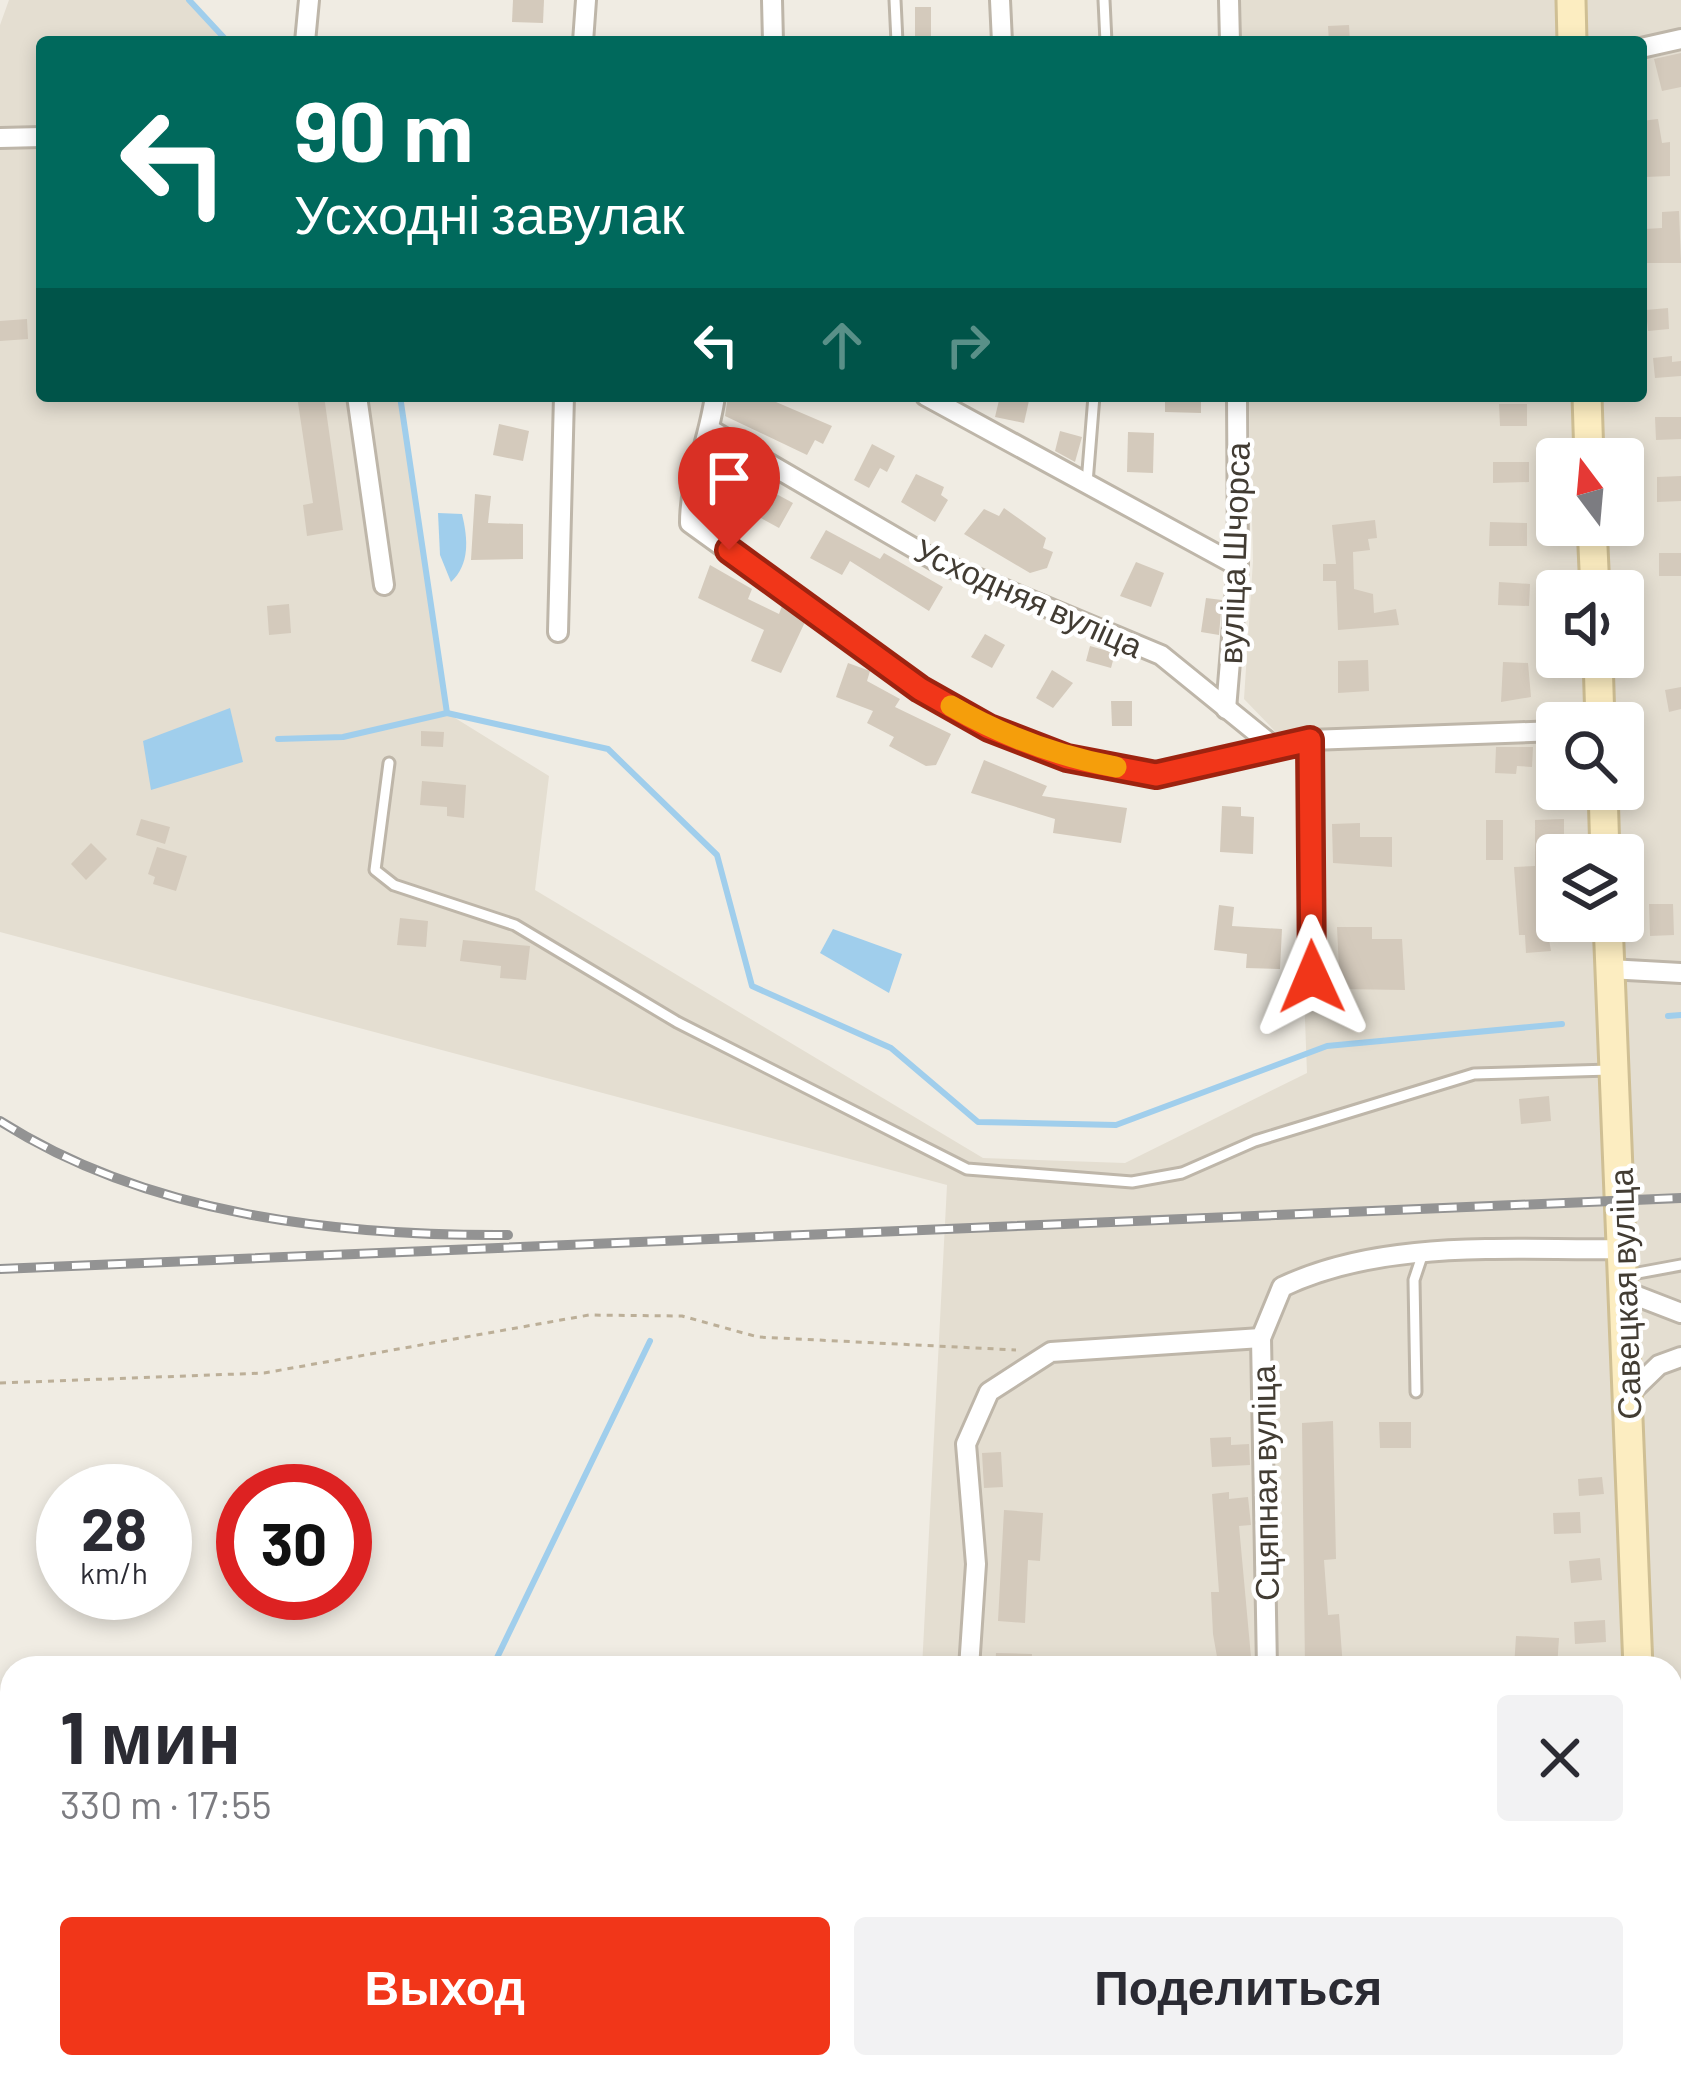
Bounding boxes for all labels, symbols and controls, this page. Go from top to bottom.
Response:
text: 90 m [294,78,473,179]
icon: left [96,84,252,240]
text: Усходні завулак [294,180,684,245]
icon: left [683,312,749,378]
icon: ahead [809,312,875,378]
icon: right [935,312,1001,378]
pin [678,427,780,550]
north arrow [1536,438,1644,546]
map controls [1536,438,1644,942]
street label: вуліца Шчорса [1209,441,1257,665]
icon: arrive [696,445,762,511]
street label: Усходняя вуліца [909,529,1150,665]
button: sound [1536,570,1644,678]
button: search [1536,702,1644,810]
button: layers [1536,834,1644,942]
position arrow [1249,914,1375,1040]
street label: Савецкая вуліца [1600,1167,1648,1420]
street label: Сцяпная вуліца [1242,1364,1286,1601]
speed limit sign: 30 [216,1464,372,1620]
text: 28 [81,1491,147,1563]
text: km/h [80,1554,148,1590]
text: 1 мин [60,1692,241,1778]
button: close [1497,1695,1623,1821]
text: 330 m · 17:55 [60,1780,271,1827]
button: Выход [60,1917,830,2055]
button: Поделиться [854,1917,1623,2055]

